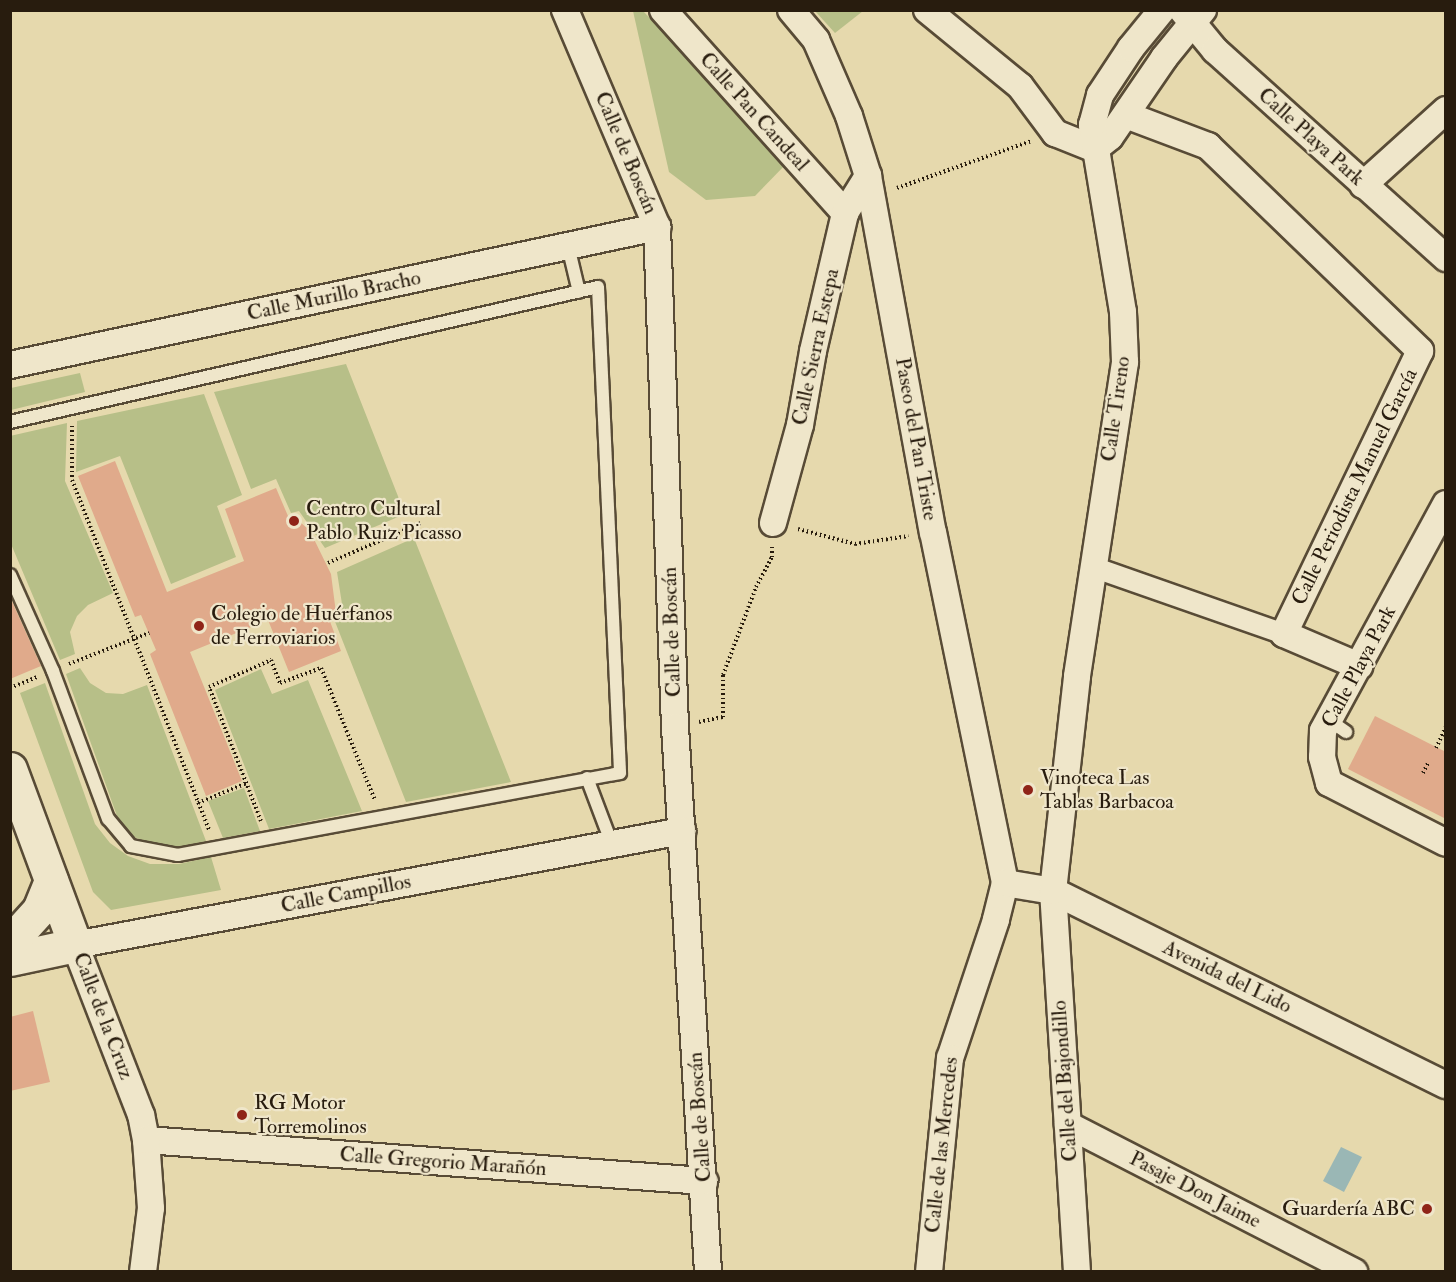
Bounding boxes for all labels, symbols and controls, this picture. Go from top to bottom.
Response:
street label: Calle Pan Candeal [694,47,814,177]
street label: Calle Playa Park [1253,83,1369,191]
street label: Calle de Boscán [589,88,663,218]
street label: Calle Murillo Bracho [245,265,423,327]
street label: Calle Sierra Estepa [787,266,845,428]
street label: Calle Tireno [1096,355,1136,463]
street label: Paseo del Pan Triste [889,356,943,522]
street label: Calle Periodista Manuel García [1287,364,1423,610]
place label: Centro Cultural Pablo Ruiz Picasso [306,496,462,546]
marker: Centro Cultural Pablo Ruiz Picasso [287,514,301,528]
street label: Calle de Boscán [657,566,687,698]
place label: Colegio de Huérfanos de Ferroviarios [211,601,392,651]
street label: Calle Playa Park [1316,602,1402,732]
marker: Colegio de Huérfanos de Ferroviarios [192,619,206,633]
place label: Vinoteca Las Tablas Barbacoa [1040,765,1174,815]
marker: Vinoteca Las Tablas Barbacoa [1021,783,1035,797]
street label: Calle Campillos [279,869,413,919]
street label: Avenida del Lido [1158,935,1296,1019]
street label: Calle de la Cruz [67,949,139,1083]
street label: Calle del Bajondillo [1047,1000,1083,1162]
street label: Calle de Boscán [683,1051,717,1183]
street label: Calle de las Mercedes [920,1056,964,1234]
place label: RG Motor Torremolinos [254,1090,367,1140]
marker: RG Motor Torremolinos [235,1108,249,1122]
street label: Calle Gregorio Marañón [339,1142,547,1182]
street label: Pasaje Don Jaime [1125,1146,1265,1234]
place label: Guardería ABC [1282,1196,1415,1222]
marker: Guardería ABC [1420,1202,1434,1216]

